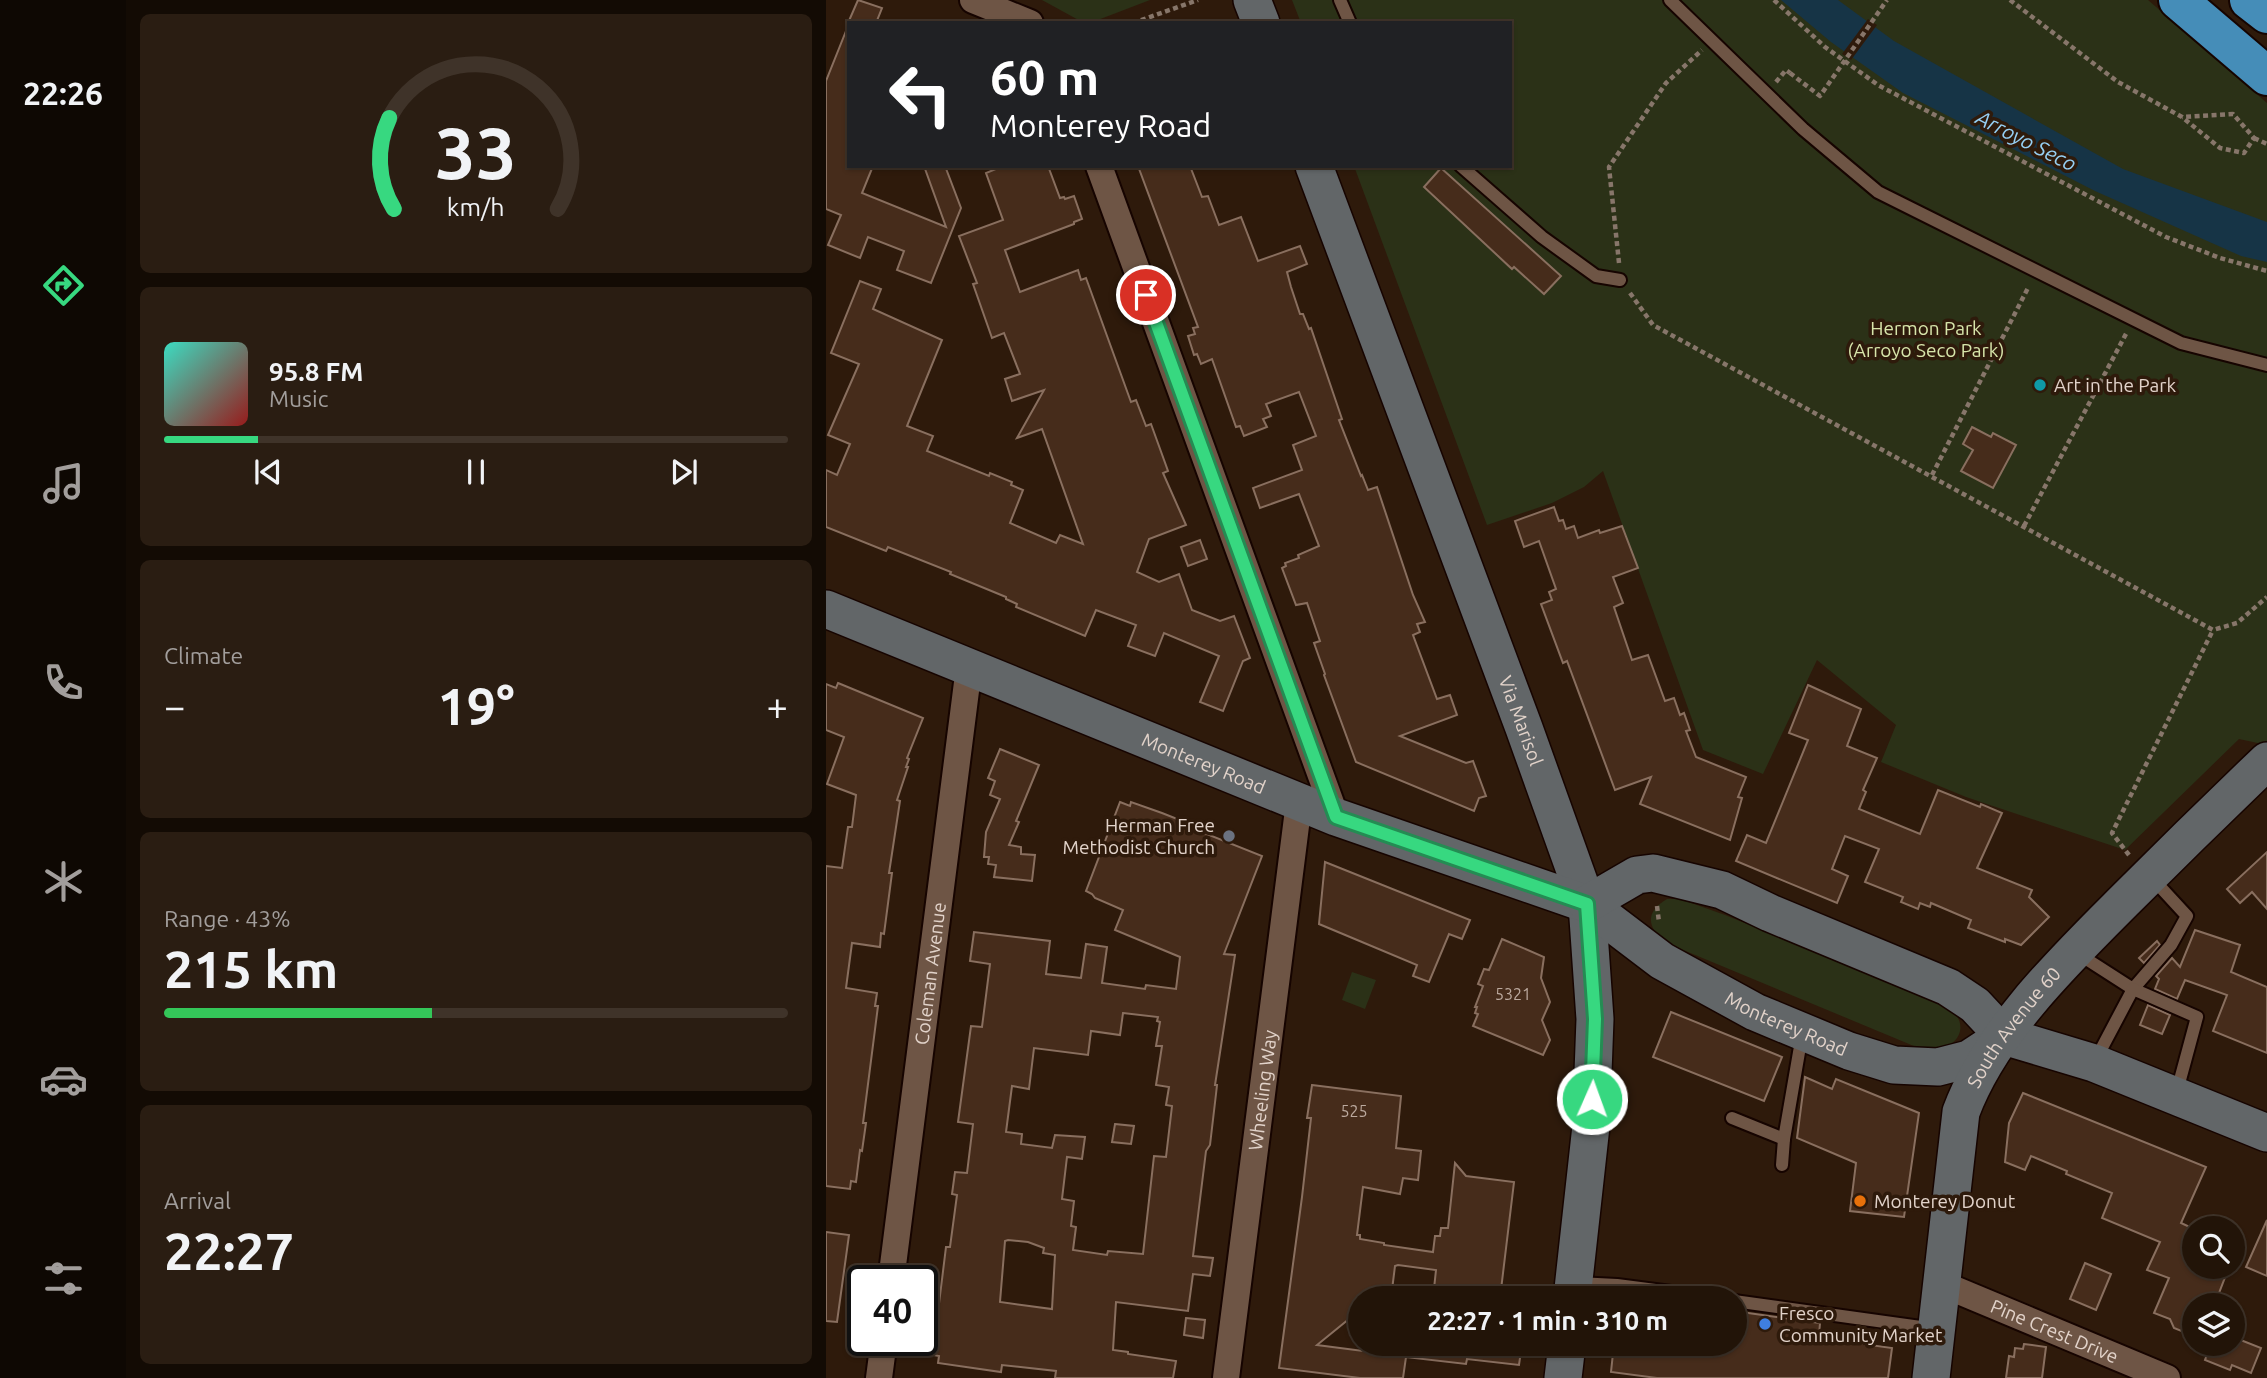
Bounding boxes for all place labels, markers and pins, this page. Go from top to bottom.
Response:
pin [1116,265,1176,325]
place label: Art in the Park [2054,374,2176,396]
marker: Art in the Park [2032,377,2048,393]
place label: Herman Free Methodist Church [1063,814,1215,858]
marker: Herman Free Methodist Church [1221,828,1237,844]
place label: Monterey Donut [1874,1190,2016,1212]
marker: Monterey Donut [1852,1193,1868,1209]
place label: Fresco Community Market [1779,1302,1943,1346]
marker: Fresco Community Market [1757,1316,1773,1332]

